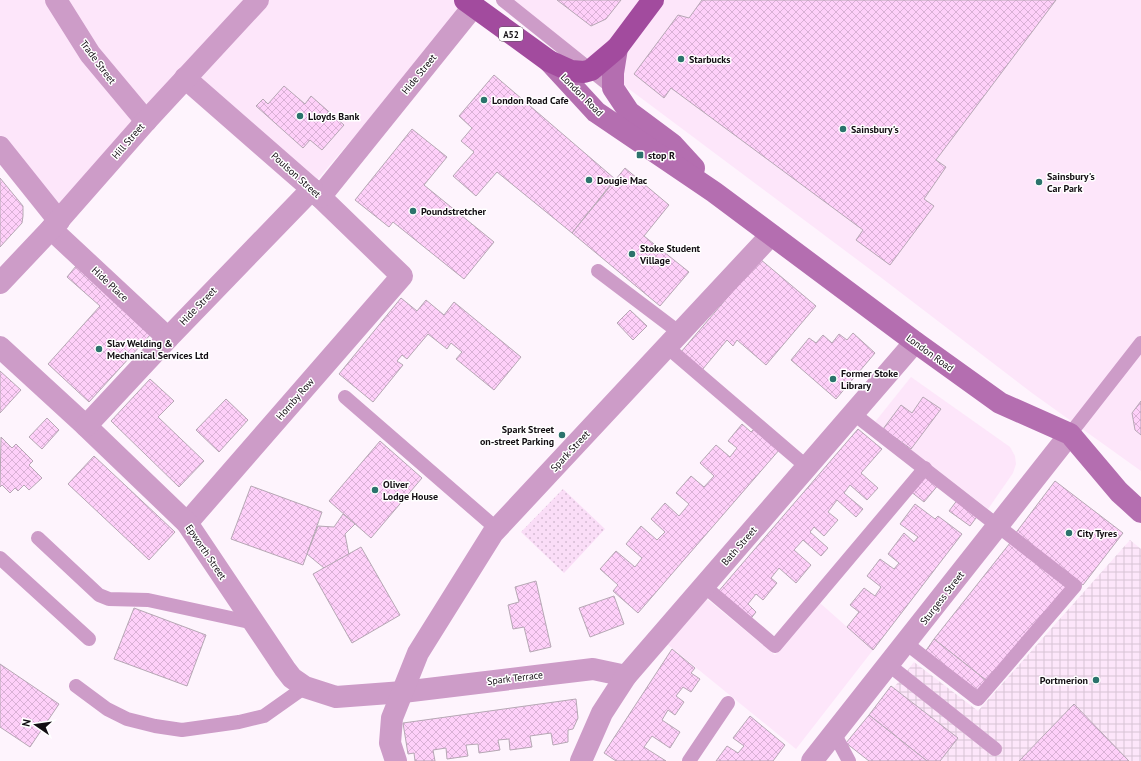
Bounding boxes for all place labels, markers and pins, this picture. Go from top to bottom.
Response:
place label: Starbucks [689,53,730,66]
marker: Starbucks [676,54,686,64]
place label: London Road Cafe [492,94,569,107]
marker: London Road Cafe [479,95,489,105]
place label: Lloyds Bank [308,110,360,123]
marker: Lloyds Bank [295,111,305,121]
place label: Sainsbury's [851,123,899,136]
marker: Sainsbury's [838,124,848,134]
place label: stop R [648,149,675,162]
marker: stop R [635,150,645,160]
place label: Sainsbury's Car Park [1047,170,1095,195]
place label: Dougie Mac [597,174,648,187]
marker: Dougie Mac [584,175,594,185]
marker: Sainsbury's Car Park [1034,177,1044,187]
place label: Poundstretcher [421,205,487,218]
marker: Poundstretcher [408,206,418,216]
place label: Stoke Student Village [639,242,701,267]
marker: Stoke Student Village [627,249,637,259]
place label: Slav Welding & Mechanical Services Ltd [107,337,209,362]
marker: Slav Welding & Mechanical Services Ltd [94,344,104,354]
place label: Former Stoke Library [841,367,898,392]
marker: Former Stoke Library [828,374,838,384]
place label: Spark Street on-street Parking [480,423,555,448]
marker: Spark Street on-street Parking [557,430,567,440]
place label: Oliver Lodge House [383,478,438,503]
marker: Oliver Lodge House [370,485,380,495]
place label: City Tyres [1077,527,1117,540]
marker: City Tyres [1064,528,1074,538]
place label: Portmerion [1040,674,1088,687]
marker: Portmerion [1091,675,1101,685]

